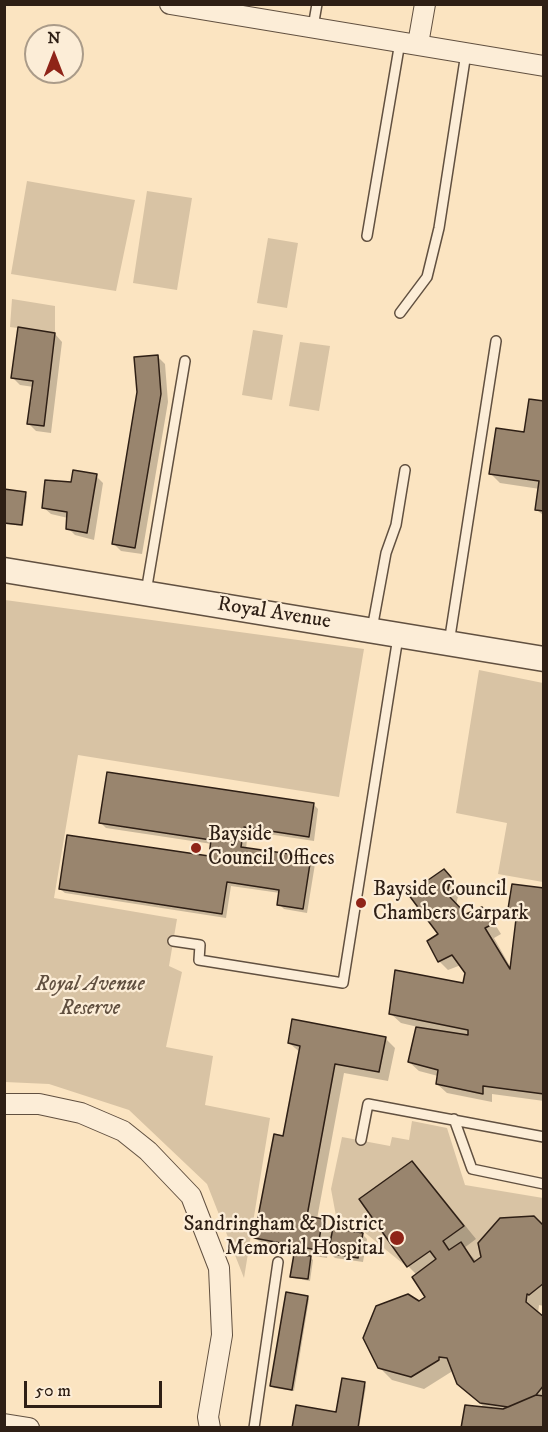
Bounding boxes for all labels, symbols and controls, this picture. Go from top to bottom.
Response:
north arrow [24,24,84,84]
text: N [47,28,61,48]
street label: Royal Avenue [216,593,332,635]
place label: Bayside Council Offices [208,823,334,873]
marker: Bayside Council Offices [189,841,203,855]
place label: Bayside Council Chambers Carpark [373,878,529,928]
marker: Bayside Council Chambers Carpark [354,896,368,910]
park label: Royal Avenue Reserve [35,973,145,1023]
place label: Sandringham & District Memorial Hospital [184,1213,384,1263]
marker: Sandringham & District Memorial Hospital [388,1229,406,1247]
scale bar [27,1369,165,1407]
text: 50 m [35,1380,71,1402]

